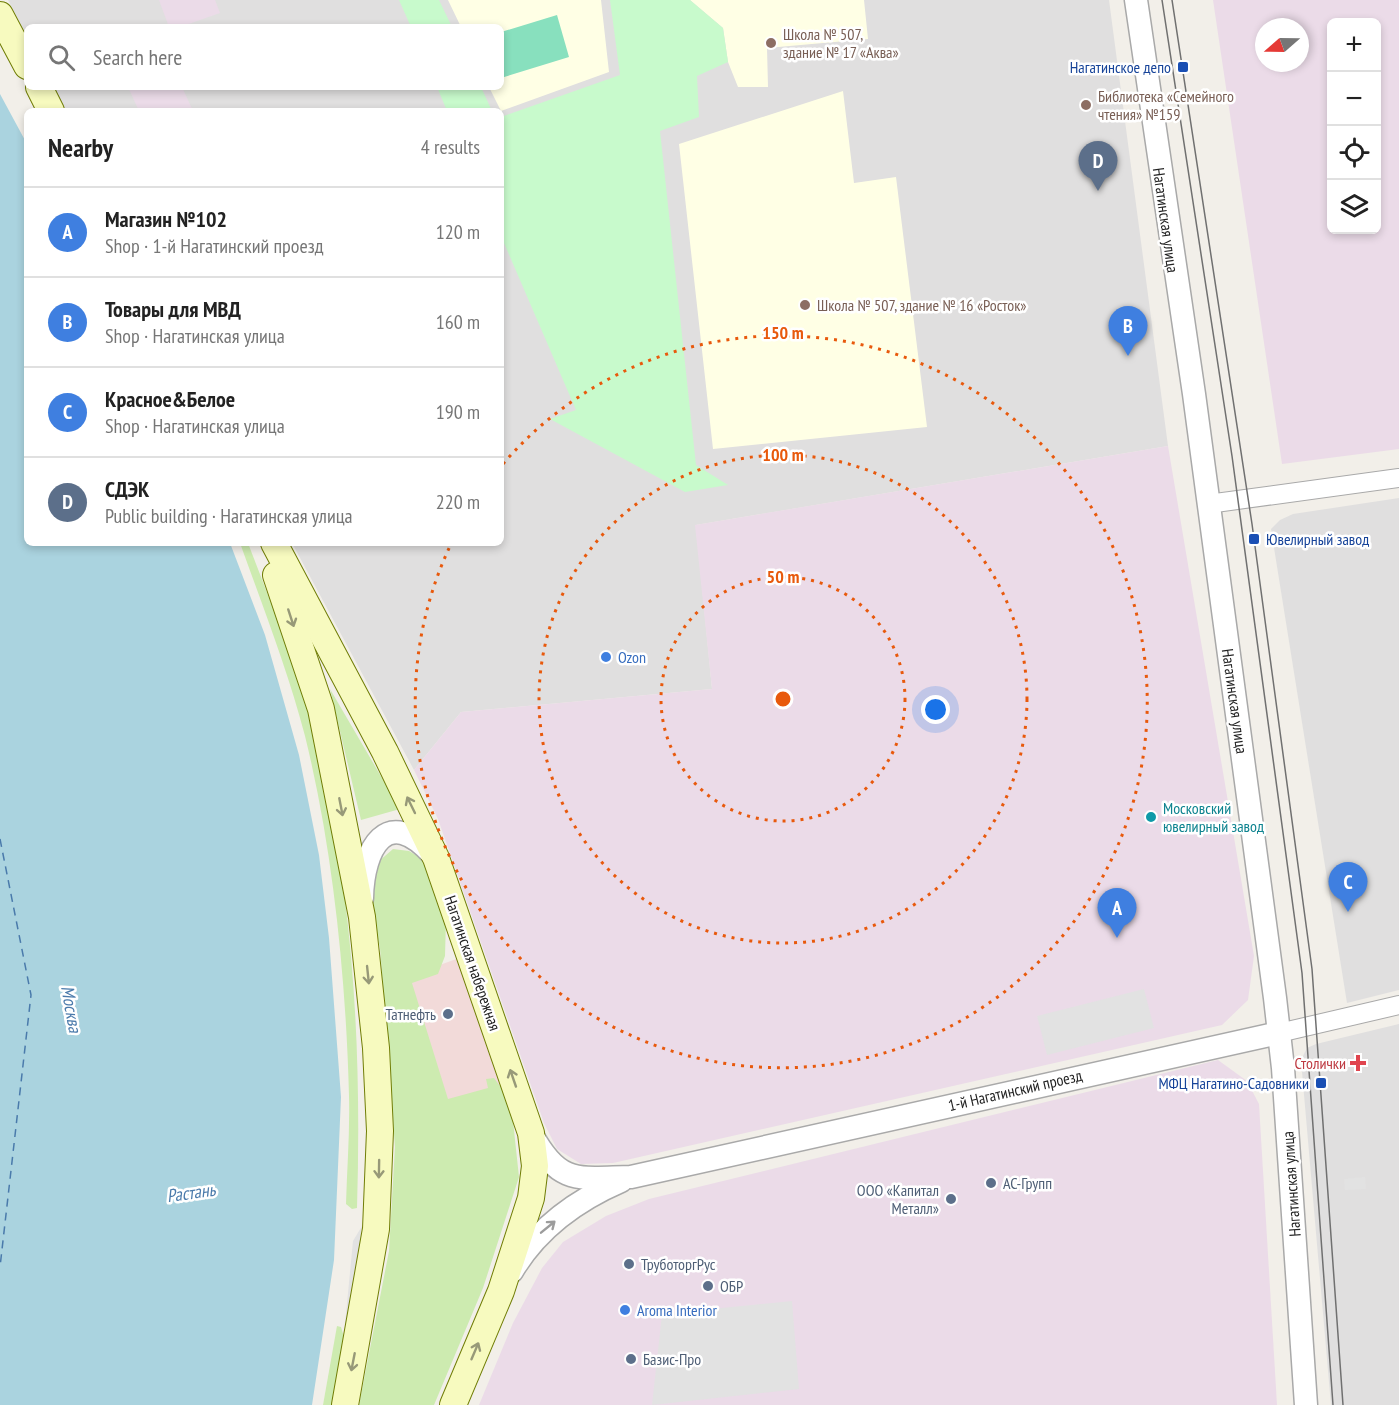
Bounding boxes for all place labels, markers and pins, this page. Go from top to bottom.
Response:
place label: Школа № 507, здание № 17 «Аква» [783,24,899,62]
marker: Школа № 507, здание № 17 «Аква» [764,36,778,50]
place label: Нагатинское депо [1070,57,1171,77]
marker: Нагатинское депо [1176,60,1190,74]
place label: Библиотека «Семейного чтения» №159 [1098,86,1234,124]
marker: Библиотека «Семейного чтения» №159 [1079,98,1093,112]
pin: D [1078,142,1118,191]
place label: Школа № 507, здание № 16 «Росток» [817,295,1027,315]
marker: Школа № 507, здание № 16 «Росток» [798,298,812,312]
pin: B [1108,306,1148,356]
place label: Ювелирный завод [1266,529,1369,549]
marker: Ювелирный завод [1247,532,1261,546]
place label: Ozon [618,647,646,667]
marker: Ozon [599,650,613,664]
centre of rings [773,689,793,709]
place label: Московский ювелирный завод [1163,798,1264,836]
marker: Московский ювелирный завод [1144,810,1158,824]
pin: C [1328,862,1368,912]
pin: A [1098,888,1136,938]
place label: Татнефть [386,1004,436,1024]
marker: Татнефть [441,1007,455,1021]
place label: Столички [1295,1053,1346,1073]
marker: Столички [1351,1056,1365,1070]
place label: МФЦ Нагатино-Садовники [1158,1073,1309,1093]
marker: МФЦ Нагатино-Садовники [1314,1076,1328,1090]
place label: АС-Групп [1003,1173,1052,1193]
marker: АС-Групп [984,1176,998,1190]
place label: ООО «Капитал Металл» [857,1180,939,1218]
marker: ООО «Капитал Металл» [944,1192,958,1206]
place label: ТруботоргРус [641,1254,716,1274]
marker: ТруботоргРус [622,1257,636,1271]
place label: ОБР [720,1276,743,1296]
marker: ОБР [701,1279,715,1293]
place label: Aroma Interior [637,1300,717,1320]
marker: Aroma Interior [618,1303,632,1317]
place label: Базис-Про [643,1349,701,1369]
marker: Базис-Про [624,1352,638,1366]

